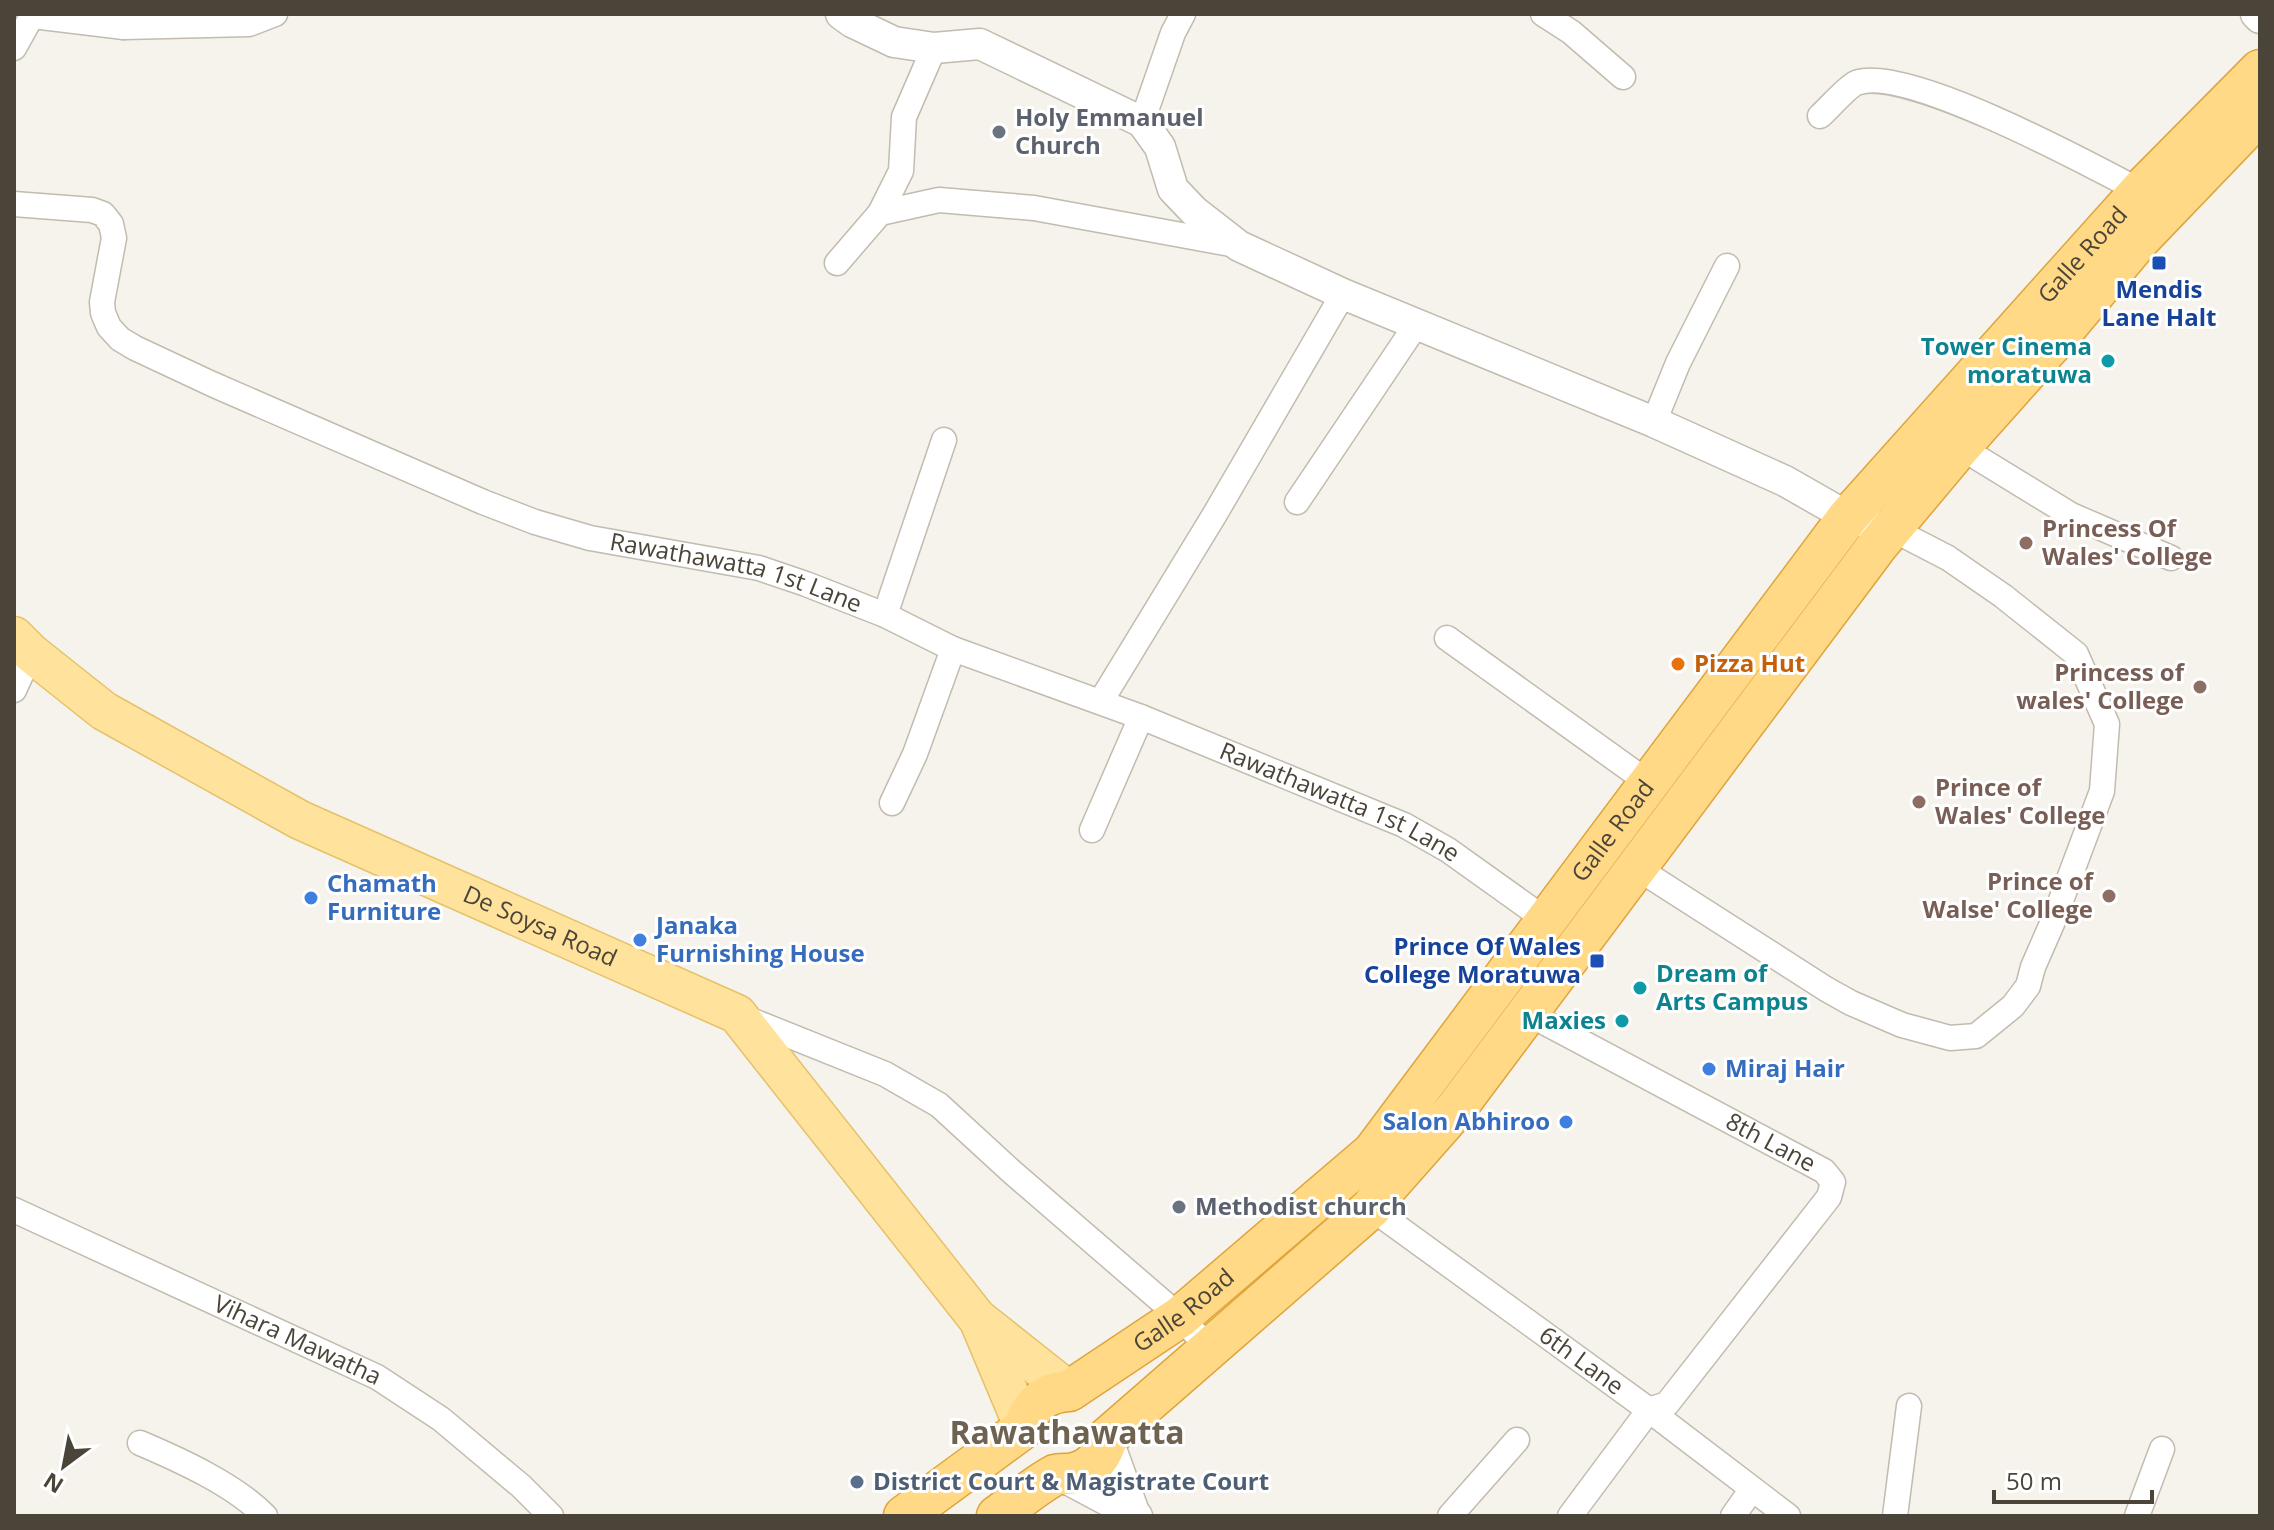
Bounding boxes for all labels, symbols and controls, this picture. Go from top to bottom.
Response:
place label: Holy Emmanuel Church [1015,100,1204,161]
marker: Holy Emmanuel Church [990,123,1008,141]
street label: Galle Road [2029,198,2134,310]
marker: Mendis Lane Halt [2150,254,2168,272]
place label: Mendis Lane Halt [2102,272,2216,333]
place label: Tower Cinema moratuwa [1921,329,2092,390]
marker: Tower Cinema moratuwa [2099,352,2117,370]
place label: Princess Of Wales' College [2042,511,2212,572]
street label: Rawathawatta 1st Lane [608,524,867,619]
marker: Princess Of Wales' College [2017,534,2035,552]
place label: Pizza Hut [1694,646,1805,679]
marker: Pizza Hut [1669,655,1687,673]
place label: Princess of wales' College [2016,655,2186,716]
marker: Princess of wales' College [2191,678,2209,696]
street label: Rawathawatta 1st Lane [1215,733,1467,869]
place label: Prince of Wales' College [1935,770,2105,831]
street label: Galle Road [1563,772,1661,888]
marker: Prince of Wales' College [1910,793,1928,811]
place label: Prince of Walse' College [1923,864,2095,925]
place label: Chamath Furniture [327,866,441,927]
street label: De Soysa Road [458,877,623,974]
marker: Prince of Walse' College [2100,887,2118,905]
marker: Chamath Furniture [302,889,320,907]
place label: Janaka Furnishing House [654,908,865,969]
place label: Prince Of Wales College Moratuwa [1364,929,1581,990]
marker: Janaka Furnishing House [631,931,649,949]
marker: Prince Of Wales College Moratuwa [1588,952,1606,970]
place label: Dream of Arts Campus [1656,956,1808,1017]
marker: Dream of Arts Campus [1631,979,1649,997]
place label: Maxies [1522,1003,1606,1036]
marker: Maxies [1613,1012,1631,1030]
place label: Miraj Hair [1725,1051,1845,1084]
marker: Miraj Hair [1700,1060,1718,1078]
place label: Salon Abhiroo [1383,1104,1550,1137]
street label: 8th Lane [1721,1104,1822,1179]
marker: Salon Abhiroo [1557,1113,1575,1131]
place label: Methodist church [1195,1189,1407,1222]
marker: Methodist church [1170,1198,1188,1216]
street label: Galle Road [1126,1260,1240,1359]
street label: Vihara Mawatha [209,1286,387,1392]
street label: 6th Lane [1533,1318,1631,1402]
district label: Rawathawatta [949,1410,1185,1453]
north arrow [24,1426,104,1506]
scale bar [1994,1454,2152,1504]
place label: District Court & Magistrate Court [873,1464,1269,1497]
text: 50 m [2006,1464,2062,1497]
text: N [37,1466,68,1501]
marker: District Court & Magistrate Court [848,1473,866,1491]

